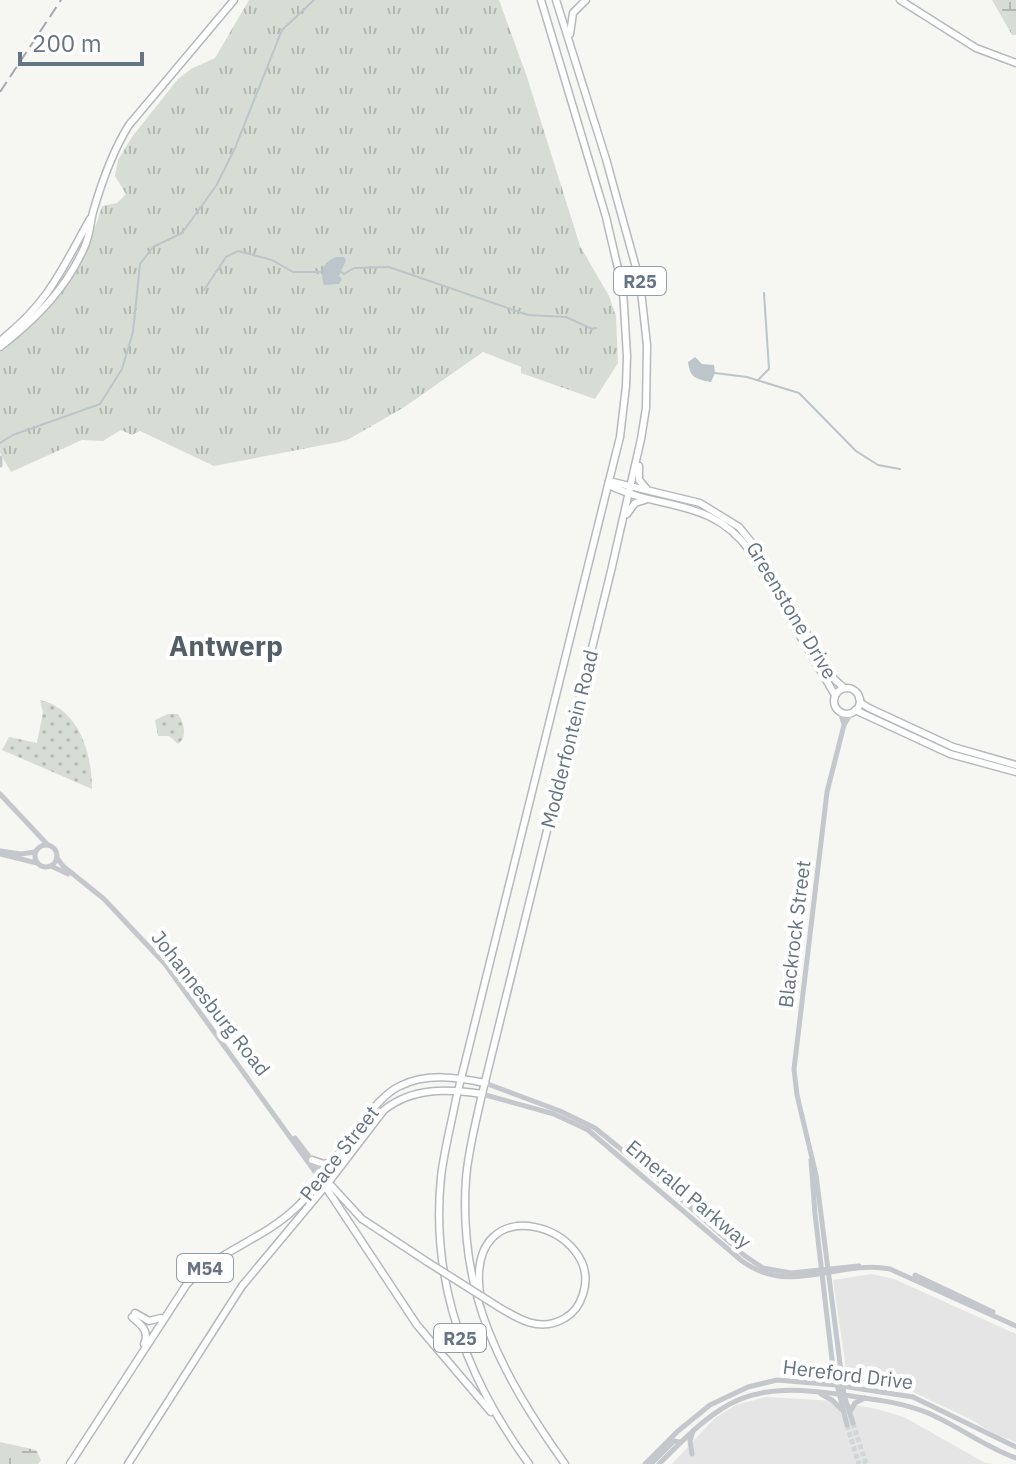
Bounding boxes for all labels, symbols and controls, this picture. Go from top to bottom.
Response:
scale bar [20,16,142,66]
text: 200 m [32,27,102,59]
road number: R25 [614,267,666,295]
street label: Greenstone Drive [740,536,844,684]
district label: Antwerp [169,627,283,664]
street label: Modderfontein Road [534,647,604,831]
street label: Blackrock Street [772,859,816,1009]
street label: Johannesburg Road [146,925,276,1081]
street label: Peace Street [293,1100,385,1206]
street label: Emerald Parkway [621,1134,757,1254]
road number: M54 [177,1254,233,1282]
road number: R25 [434,1324,486,1352]
street label: Hereford Drive [781,1353,915,1395]

